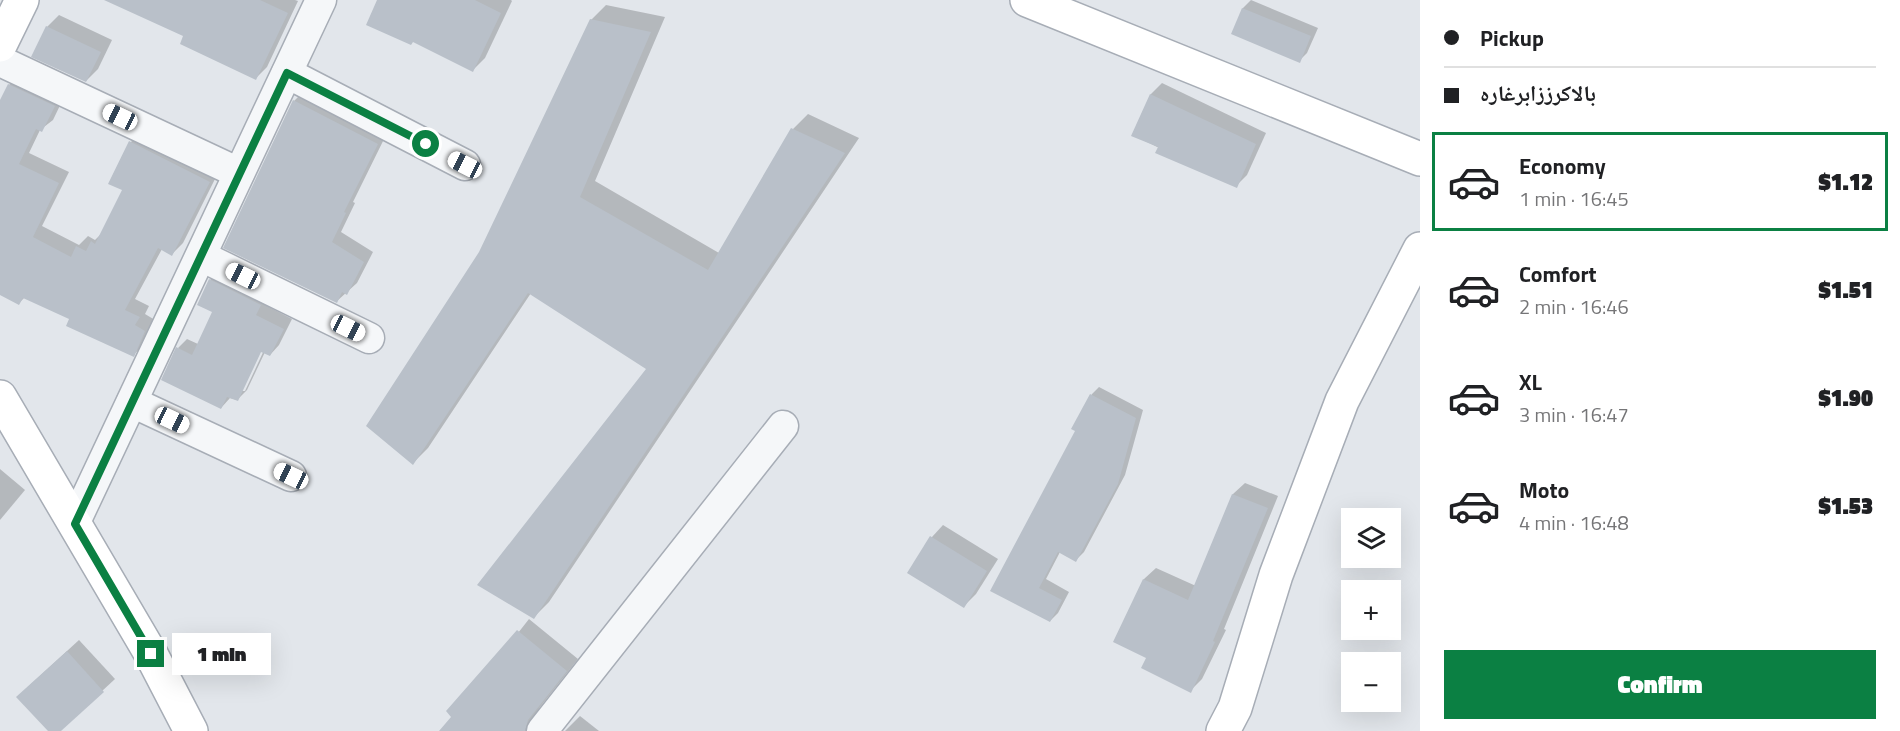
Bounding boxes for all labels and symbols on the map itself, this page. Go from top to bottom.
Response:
car [100,101,140,133]
route start [412,130,439,157]
car [445,149,485,181]
car [223,260,263,292]
car [328,312,368,344]
car [152,404,192,436]
car [271,460,311,492]
callout: 1 min [172,633,271,675]
route end [137,640,164,667]

